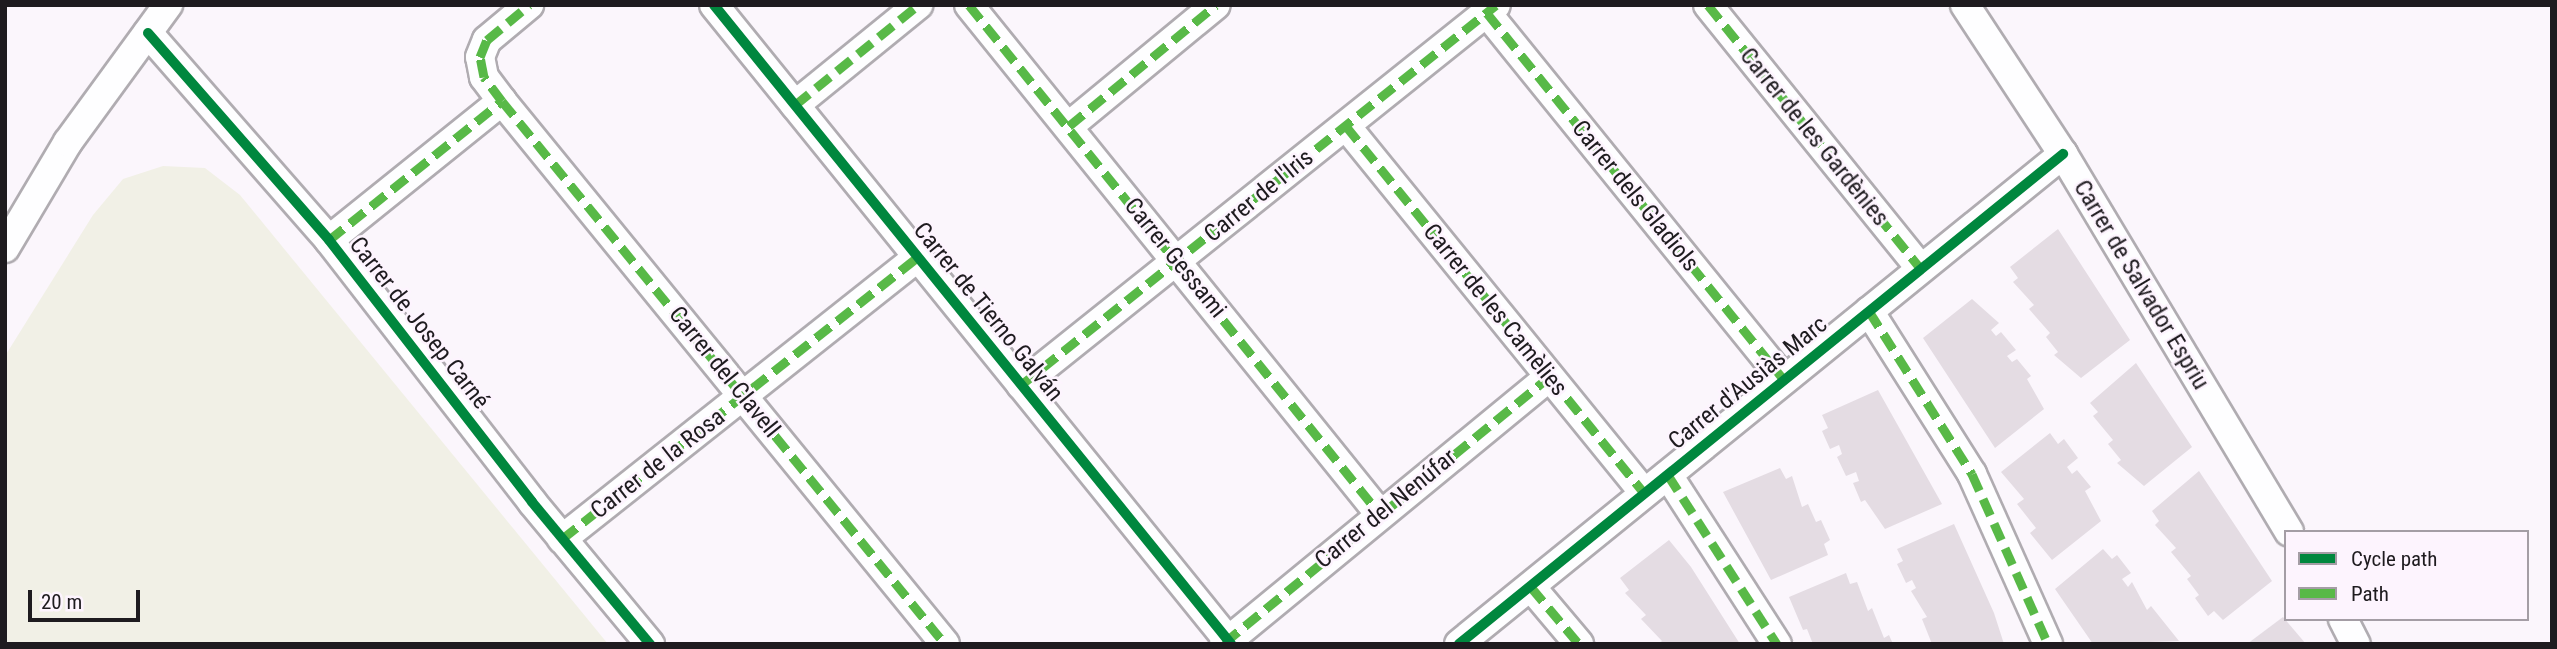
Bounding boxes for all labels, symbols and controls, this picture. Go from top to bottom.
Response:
street label: Carrer de les Gardènies [1733,42,1895,232]
street label: Carrer dels Gladiols [1565,115,1705,277]
street label: Carrer de l'Iris [1199,143,1319,249]
street label: Carrer de Salvador Espriu [2067,175,2215,395]
street label: Carrer Gessami [1118,192,1232,324]
street label: Carrer de Tierno Galván [907,217,1069,407]
street label: Carrer de les Camèlies [1417,218,1573,402]
street label: Carrer de Josep Carné [343,231,495,415]
street label: Carrer del Clavell [662,301,786,443]
street label: Carrer d'Ausiàs Marc [1663,310,1833,456]
street label: Carrer de la Rosa [585,403,731,525]
street label: Carrer del Nenúfar [1310,443,1462,575]
legend [2284,530,2529,621]
text: Cycle path [2351,547,2437,571]
scale bar [32,576,144,620]
text: Path [2351,582,2389,606]
text: 20 m [41,590,82,614]

